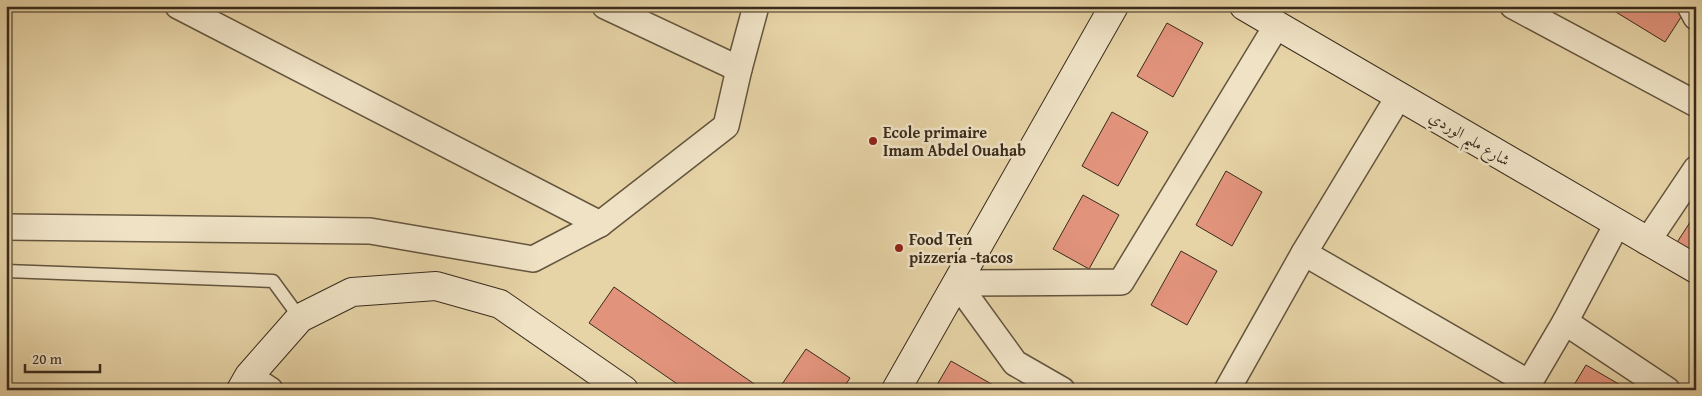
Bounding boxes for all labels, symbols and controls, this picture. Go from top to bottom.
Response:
street label: شارع مليم الوردي [1422,104,1515,176]
place label: Ecole primaire Imam Abdel Ouahab [883,120,1026,162]
marker: Ecole primaire Imam Abdel Ouahab [867,135,879,147]
place label: Food Ten pizzeria -tacos [909,227,1013,269]
marker: Food Ten pizzeria -tacos [893,242,905,254]
scale bar [25,341,100,373]
text: 20 m [32,348,63,369]

